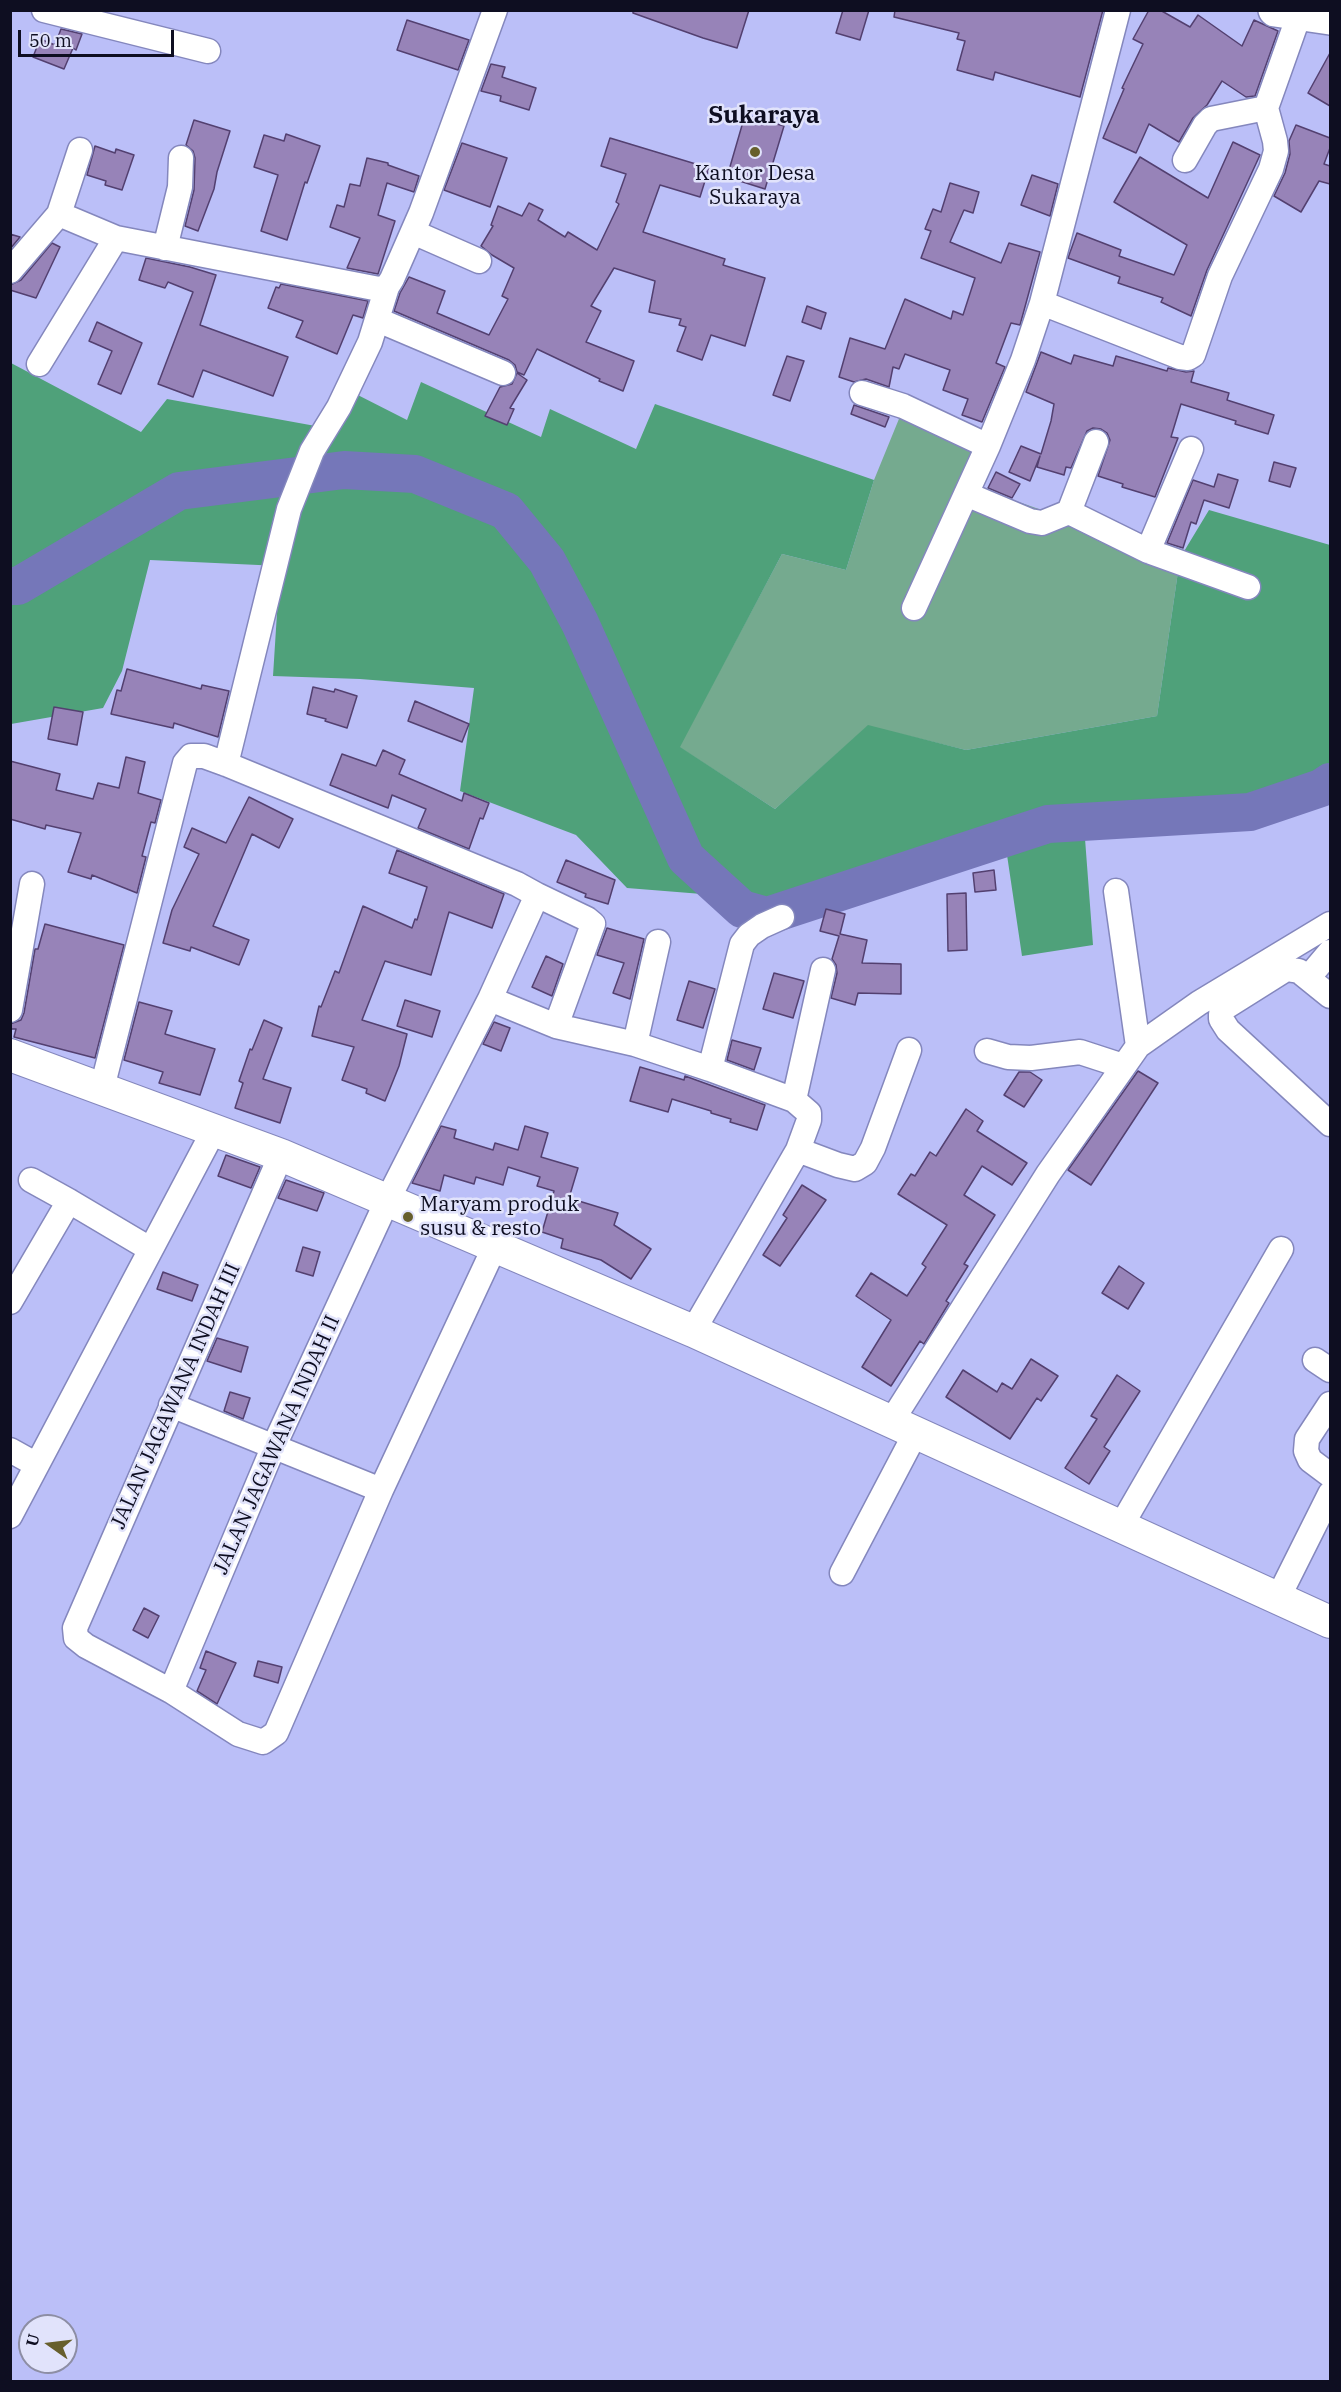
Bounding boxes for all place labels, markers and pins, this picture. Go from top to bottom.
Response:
marker: Kantor Desa Sukaraya [748,145,762,159]
place label: Kantor Desa Sukaraya [695,161,815,211]
place label: Maryam produk susu & resto [420,1192,579,1242]
marker: Maryam produk susu & resto [401,1210,415,1224]

